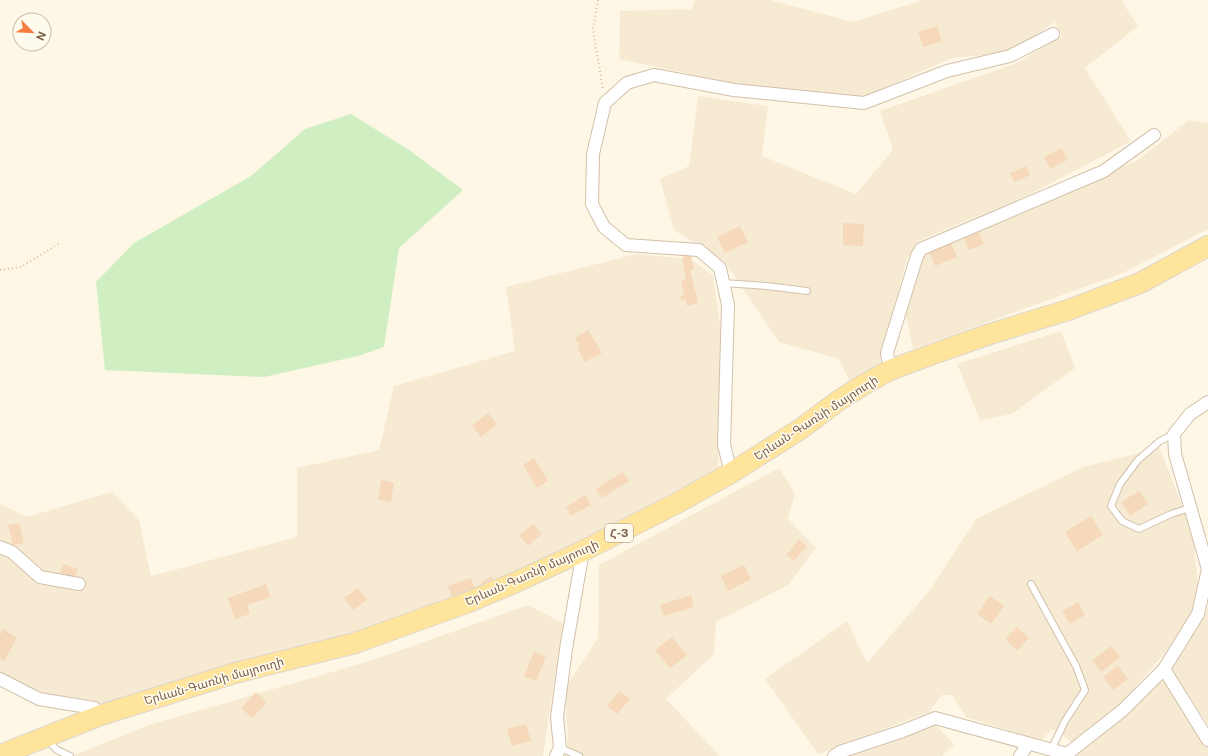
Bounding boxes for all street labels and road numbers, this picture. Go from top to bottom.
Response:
street label: Երևան-Գառնի մայրուղի [751,373,881,463]
road number: Հ-3 [605,524,633,542]
street label: Երևան-Գառնի մայրուղի [463,537,601,609]
street label: Երևան-Գառնի մայրուղի [142,654,286,708]

